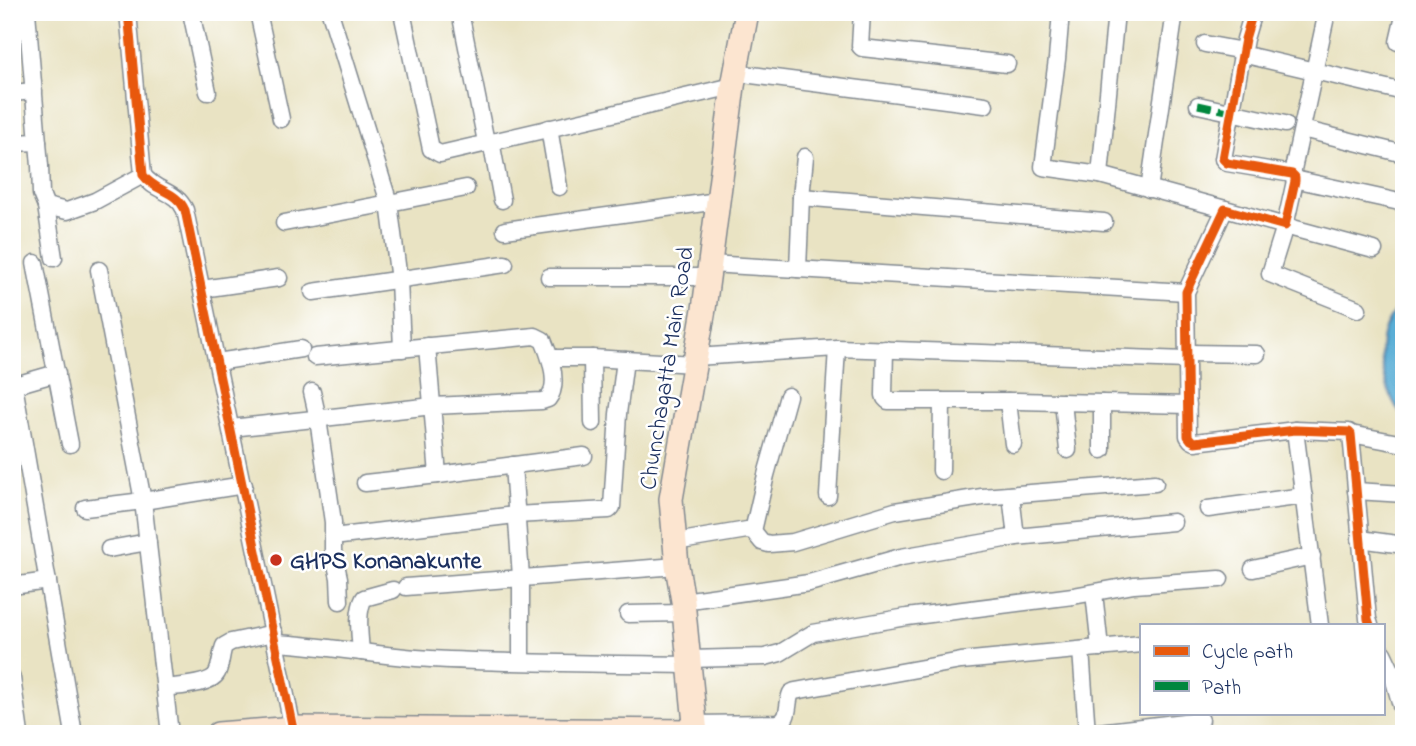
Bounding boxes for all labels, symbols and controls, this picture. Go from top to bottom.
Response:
street label: Chunchagatta Main Road [632,244,705,493]
place label: GHPS Konanakunte [290,545,483,580]
marker: GHPS Konanakunte [268,552,284,568]
legend [1140,624,1384,714]
text: Cycle path [1202,638,1293,670]
text: Path [1202,674,1241,704]

